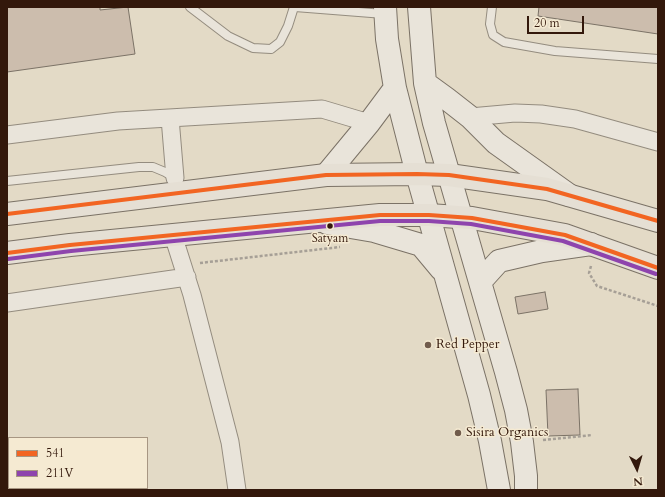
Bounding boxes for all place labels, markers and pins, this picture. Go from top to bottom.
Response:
marker: Satyam [325,221,335,231]
place label: Satyam [312,232,348,246]
place label: Red Pepper [436,337,499,353]
marker: Red Pepper [423,340,433,350]
place label: Sisira Organics [466,425,548,441]
marker: Sisira Organics [453,428,463,438]

